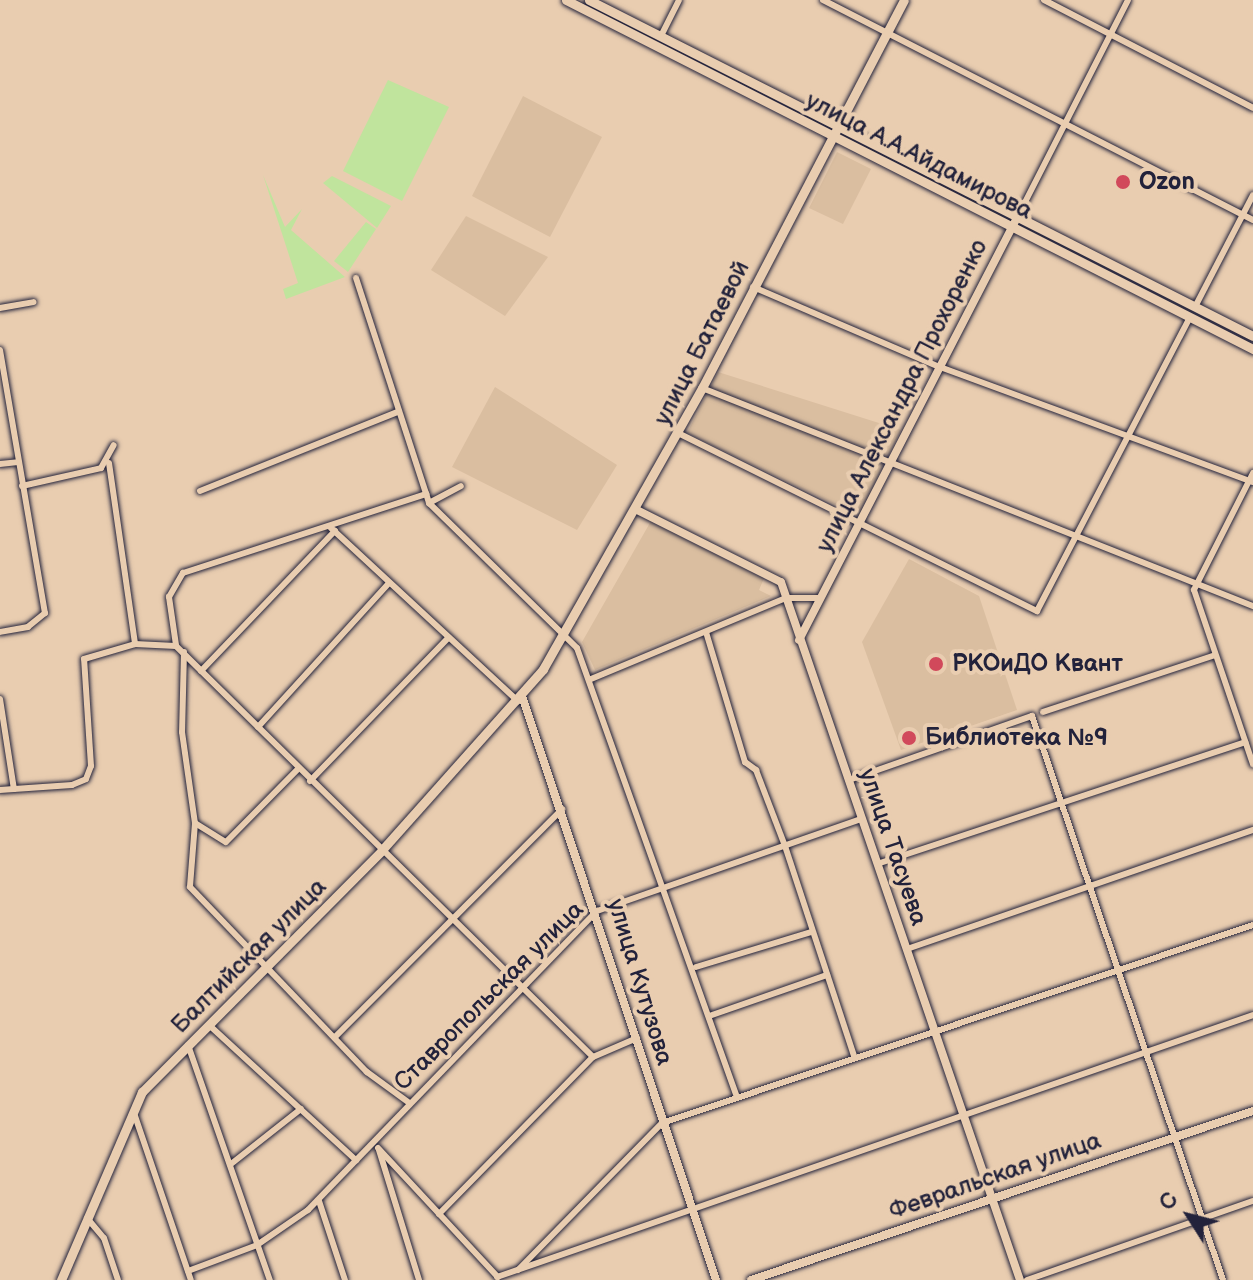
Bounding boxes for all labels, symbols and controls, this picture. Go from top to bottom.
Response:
street label: улица А.А.Айдамирова [801,86,1037,226]
place label: Ozon [1139,168,1195,196]
marker: Ozon [1114,173,1132,191]
street label: улица Александра Прохоренко [810,235,994,557]
street label: улица Батаевой [648,256,756,430]
place label: РКОиДО Квант [952,650,1123,678]
marker: РКОиДО Квант [927,655,945,673]
place label: Библиотека №9 [925,724,1108,752]
marker: Библиотека №9 [900,729,918,747]
street label: улица Тасуева [853,765,933,929]
street label: Балтийская улица [166,873,332,1039]
street label: Ставропольская улица [388,895,590,1097]
street label: улица Кутузова [601,895,679,1069]
street label: Февральская улица [885,1126,1105,1226]
north arrow [1149,1176,1229,1256]
text: С [1154,1187,1185,1216]

